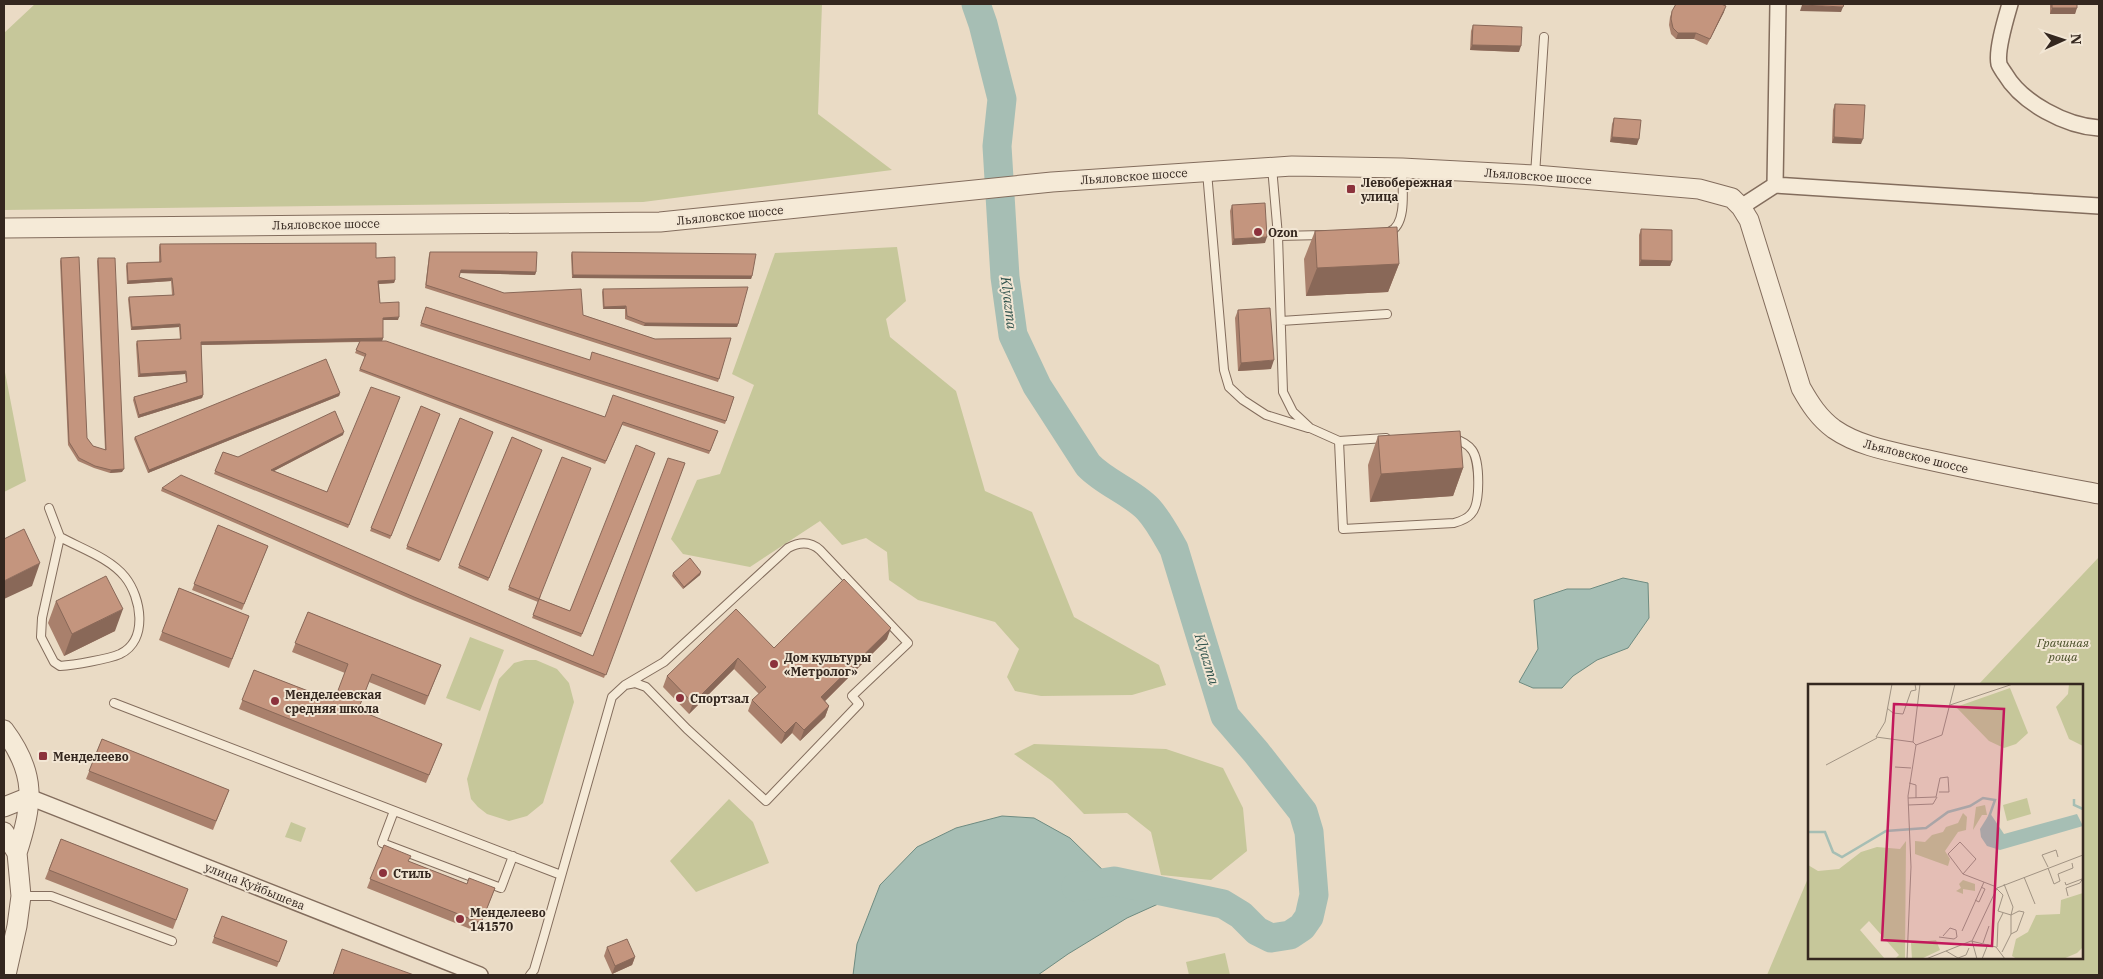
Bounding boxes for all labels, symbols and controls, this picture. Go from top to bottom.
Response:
north arrow [2038,15,2088,65]
text: N [2067,33,2085,45]
street label: Льяловское шоссе [1080,165,1188,187]
street label: Льяловское шоссе [1484,165,1592,187]
place label: Левобережная улица [1360,175,1452,204]
marker: Левобережная улица [1345,183,1357,195]
street label: Льяловское шоссе [676,202,784,228]
street label: Льяловское шоссе [272,216,380,232]
place label: Ozon [1268,225,1298,240]
marker: Ozon [1252,226,1264,238]
water label: Klyazma [997,275,1021,331]
street label: Льяловское шоссе [1862,436,1970,476]
water label: Klyazma [1190,630,1223,687]
park label: Грачиная роща [2036,635,2090,664]
place label: Дом культуры «Метролог» [784,650,871,679]
marker: Дом культуры «Метролог» [768,658,780,670]
inset map [1808,684,2083,959]
place label: Менделеевская средняя школа [285,687,382,716]
place label: Спортзал [690,691,749,706]
marker: Спортзал [674,692,686,704]
marker: Менделеевская средняя школа [269,695,281,707]
place label: Менделеево [53,749,129,764]
marker: Менделеево [37,750,49,762]
street label: улица Куйбышева [203,859,308,913]
place label: Стиль [393,866,431,881]
marker: Стиль [377,867,389,879]
place label: Менделеево 141570 [470,905,546,934]
marker: Менделеево 141570 [454,913,466,925]

